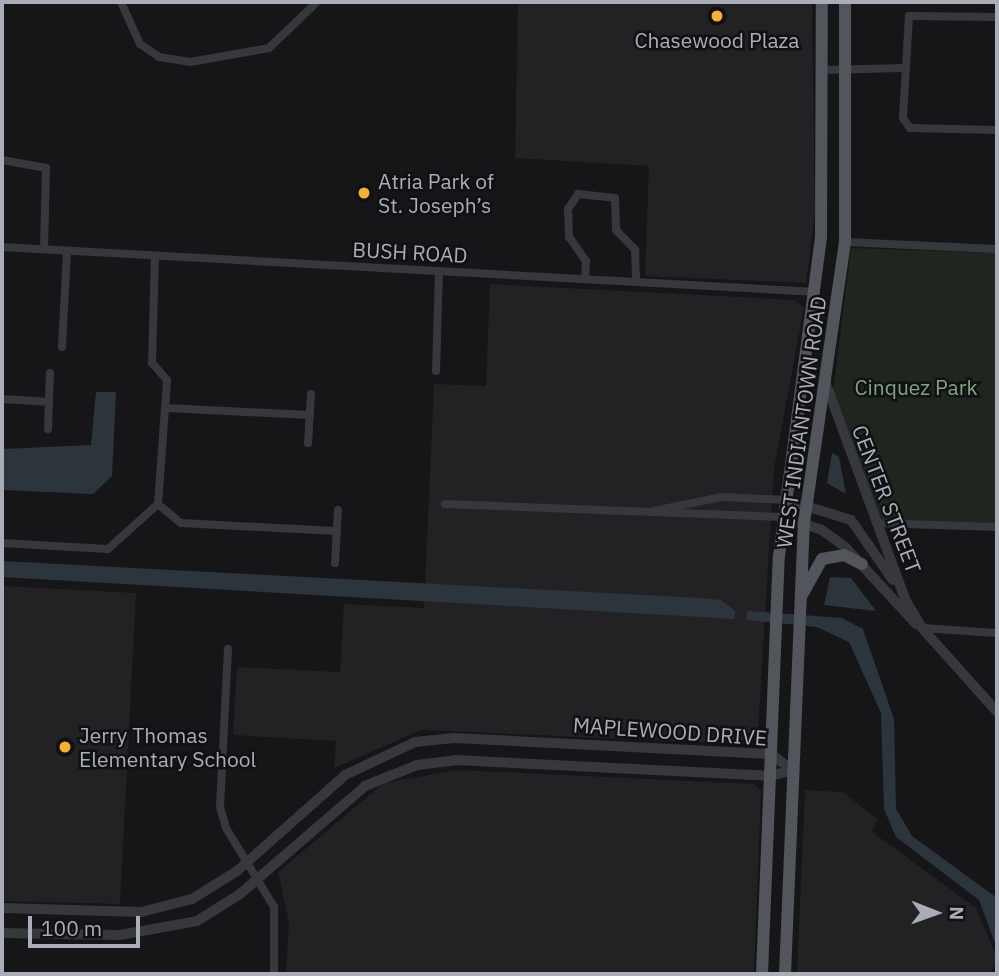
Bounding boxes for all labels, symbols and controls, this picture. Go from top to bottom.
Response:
marker: Chasewood Plaza [709,8,725,24]
place label: Chasewood Plaza [634,27,800,53]
place label: Atria Park of St. Joseph’s [378,168,494,218]
marker: Atria Park of St. Joseph’s [356,185,372,201]
street label: BUSH ROAD [352,236,468,268]
street label: WEST INDIANTOWN ROAD [771,294,831,550]
park label: Cinquez Park [855,374,977,400]
street label: CENTER STREET [847,421,927,577]
street label: MAPLEWOOD DRIVE [572,712,768,750]
place label: Jerry Thomas Elementary School [79,722,256,772]
marker: Jerry Thomas Elementary School [57,739,73,755]
north arrow [901,878,971,948]
scale bar [32,902,144,946]
text: N [945,906,969,920]
text: 100 m [41,914,102,942]

